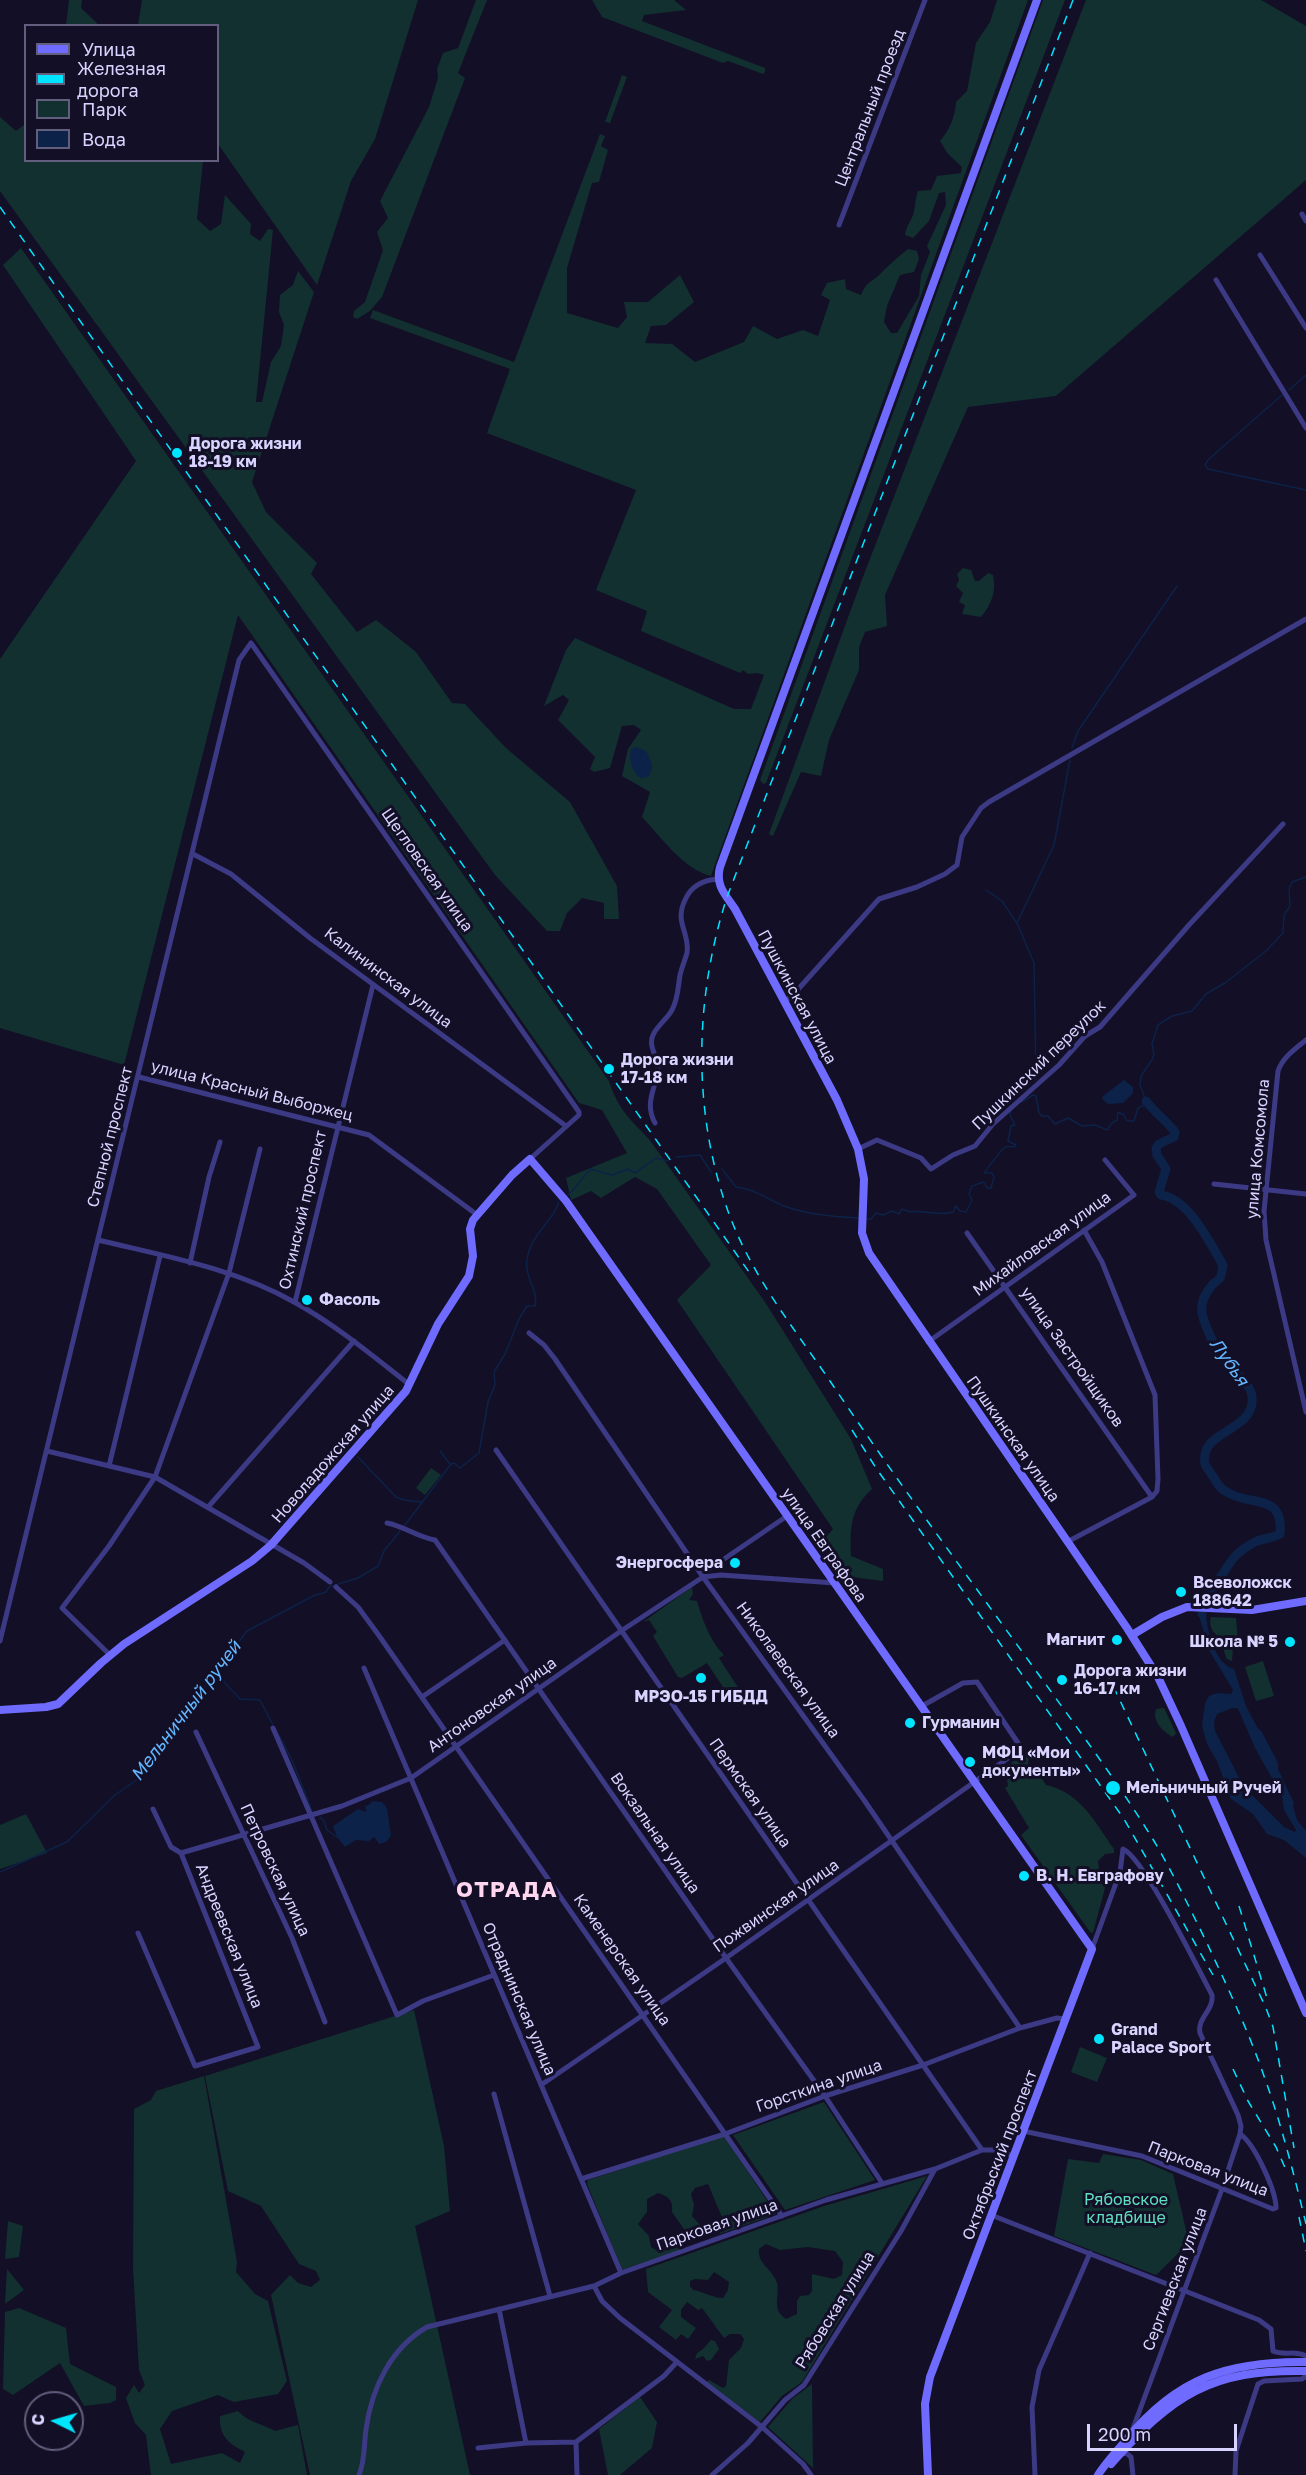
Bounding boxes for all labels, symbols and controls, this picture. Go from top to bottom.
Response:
legend [24,24,219,162]
street label: Центральный проезд [831,27,909,189]
text: Улица [82,38,136,60]
text: Железная дорога [77,57,166,101]
text: Парк [82,98,127,120]
text: Вода [82,128,126,150]
place label: Дорога жизни 18-19 км [189,434,302,472]
marker: Дорога жизни 18-19 км [170,446,184,460]
street label: Щегловская улица [377,804,477,936]
street label: Калининская улица [320,924,456,1032]
street label: Пушкинская улица [753,927,841,1067]
street label: Пушкинский переулок [968,996,1110,1134]
place label: Дорога жизни 17-18 км [621,1050,734,1088]
street label: улица Красный Выборжец [149,1057,355,1125]
marker: Дорога жизни 17-18 км [602,1062,616,1076]
street label: Степной проспект [83,1065,137,1209]
street label: улица Комсомола [1242,1078,1274,1220]
street label: Охтинский проспект [275,1128,331,1292]
street label: Михайловская улица [969,1188,1115,1300]
street label: улица Застройщиков [1016,1283,1128,1431]
place label: Фасоль [319,1290,380,1310]
marker: Фасоль [300,1293,314,1307]
water label: Лубья [1205,1334,1253,1390]
street label: Пушкинская улица [962,1372,1064,1506]
street label: Новоладожская улица [268,1381,398,1527]
street label: улица Евграфова [777,1484,871,1606]
place label: Энергосфера [616,1553,723,1573]
marker: Энергосфера [728,1556,742,1570]
place label: Всеволожск 188642 [1193,1573,1292,1611]
marker: Всеволожск 188642 [1174,1585,1188,1599]
street label: Николаевская улица [732,1598,844,1742]
place label: Магнит [1046,1630,1105,1650]
place label: Школа № 5 [1189,1632,1278,1652]
marker: Магнит [1110,1633,1124,1647]
marker: Школа № 5 [1283,1635,1297,1649]
water label: Мельничный ручей [126,1637,246,1785]
street label: Антоновская улица [424,1653,560,1757]
place label: Дорога жизни 16-17 км [1074,1661,1187,1699]
marker: МРЭО-15 ГИБДД [694,1671,708,1685]
marker: Дорога жизни 16-17 км [1055,1673,1069,1687]
place label: МРЭО-15 ГИБДД [634,1687,768,1707]
place label: Гурманин [922,1713,1000,1733]
marker: Гурманин [903,1716,917,1730]
street label: Пермская улица [705,1734,795,1852]
place label: МФЦ «Мои документы» [982,1743,1080,1781]
marker: МФЦ «Мои документы» [963,1755,977,1769]
street label: Вокзальная улица [606,1769,704,1897]
place label: Мельничный Ручей [1126,1778,1281,1798]
marker: Мельничный Ручей [1104,1779,1122,1797]
street label: Петровская улица [236,1801,314,1939]
street label: Пожвинская улица [709,1855,843,1957]
street label: Андреевская улица [191,1861,267,2011]
place label: В. Н. Евграфову [1036,1866,1164,1886]
marker: В. Н. Евграфову [1017,1869,1031,1883]
district label: ОТРАДА [456,1877,558,1903]
street label: Каменерская улица [569,1890,675,2030]
street label: Отраднинская улица [478,1920,560,2078]
place label: Grand Palace Sport [1111,2020,1211,2058]
marker: Grand Palace Sport [1092,2032,1106,2046]
street label: Горсткина улица [754,2055,884,2117]
street label: Октябрьский проспект [959,2067,1041,2243]
street label: Парковая улица [1145,2137,1271,2201]
park label: Рябовское кладбище [1084,2190,1168,2228]
street label: Парковая улица [654,2195,780,2255]
street label: Сергиевская улица [1139,2204,1211,2354]
street label: Рябовская улица [791,2248,879,2372]
north arrow [24,2391,84,2451]
scale bar [1090,2412,1240,2450]
text: С [28,2413,49,2426]
text: 200 m [1098,2423,1151,2445]

